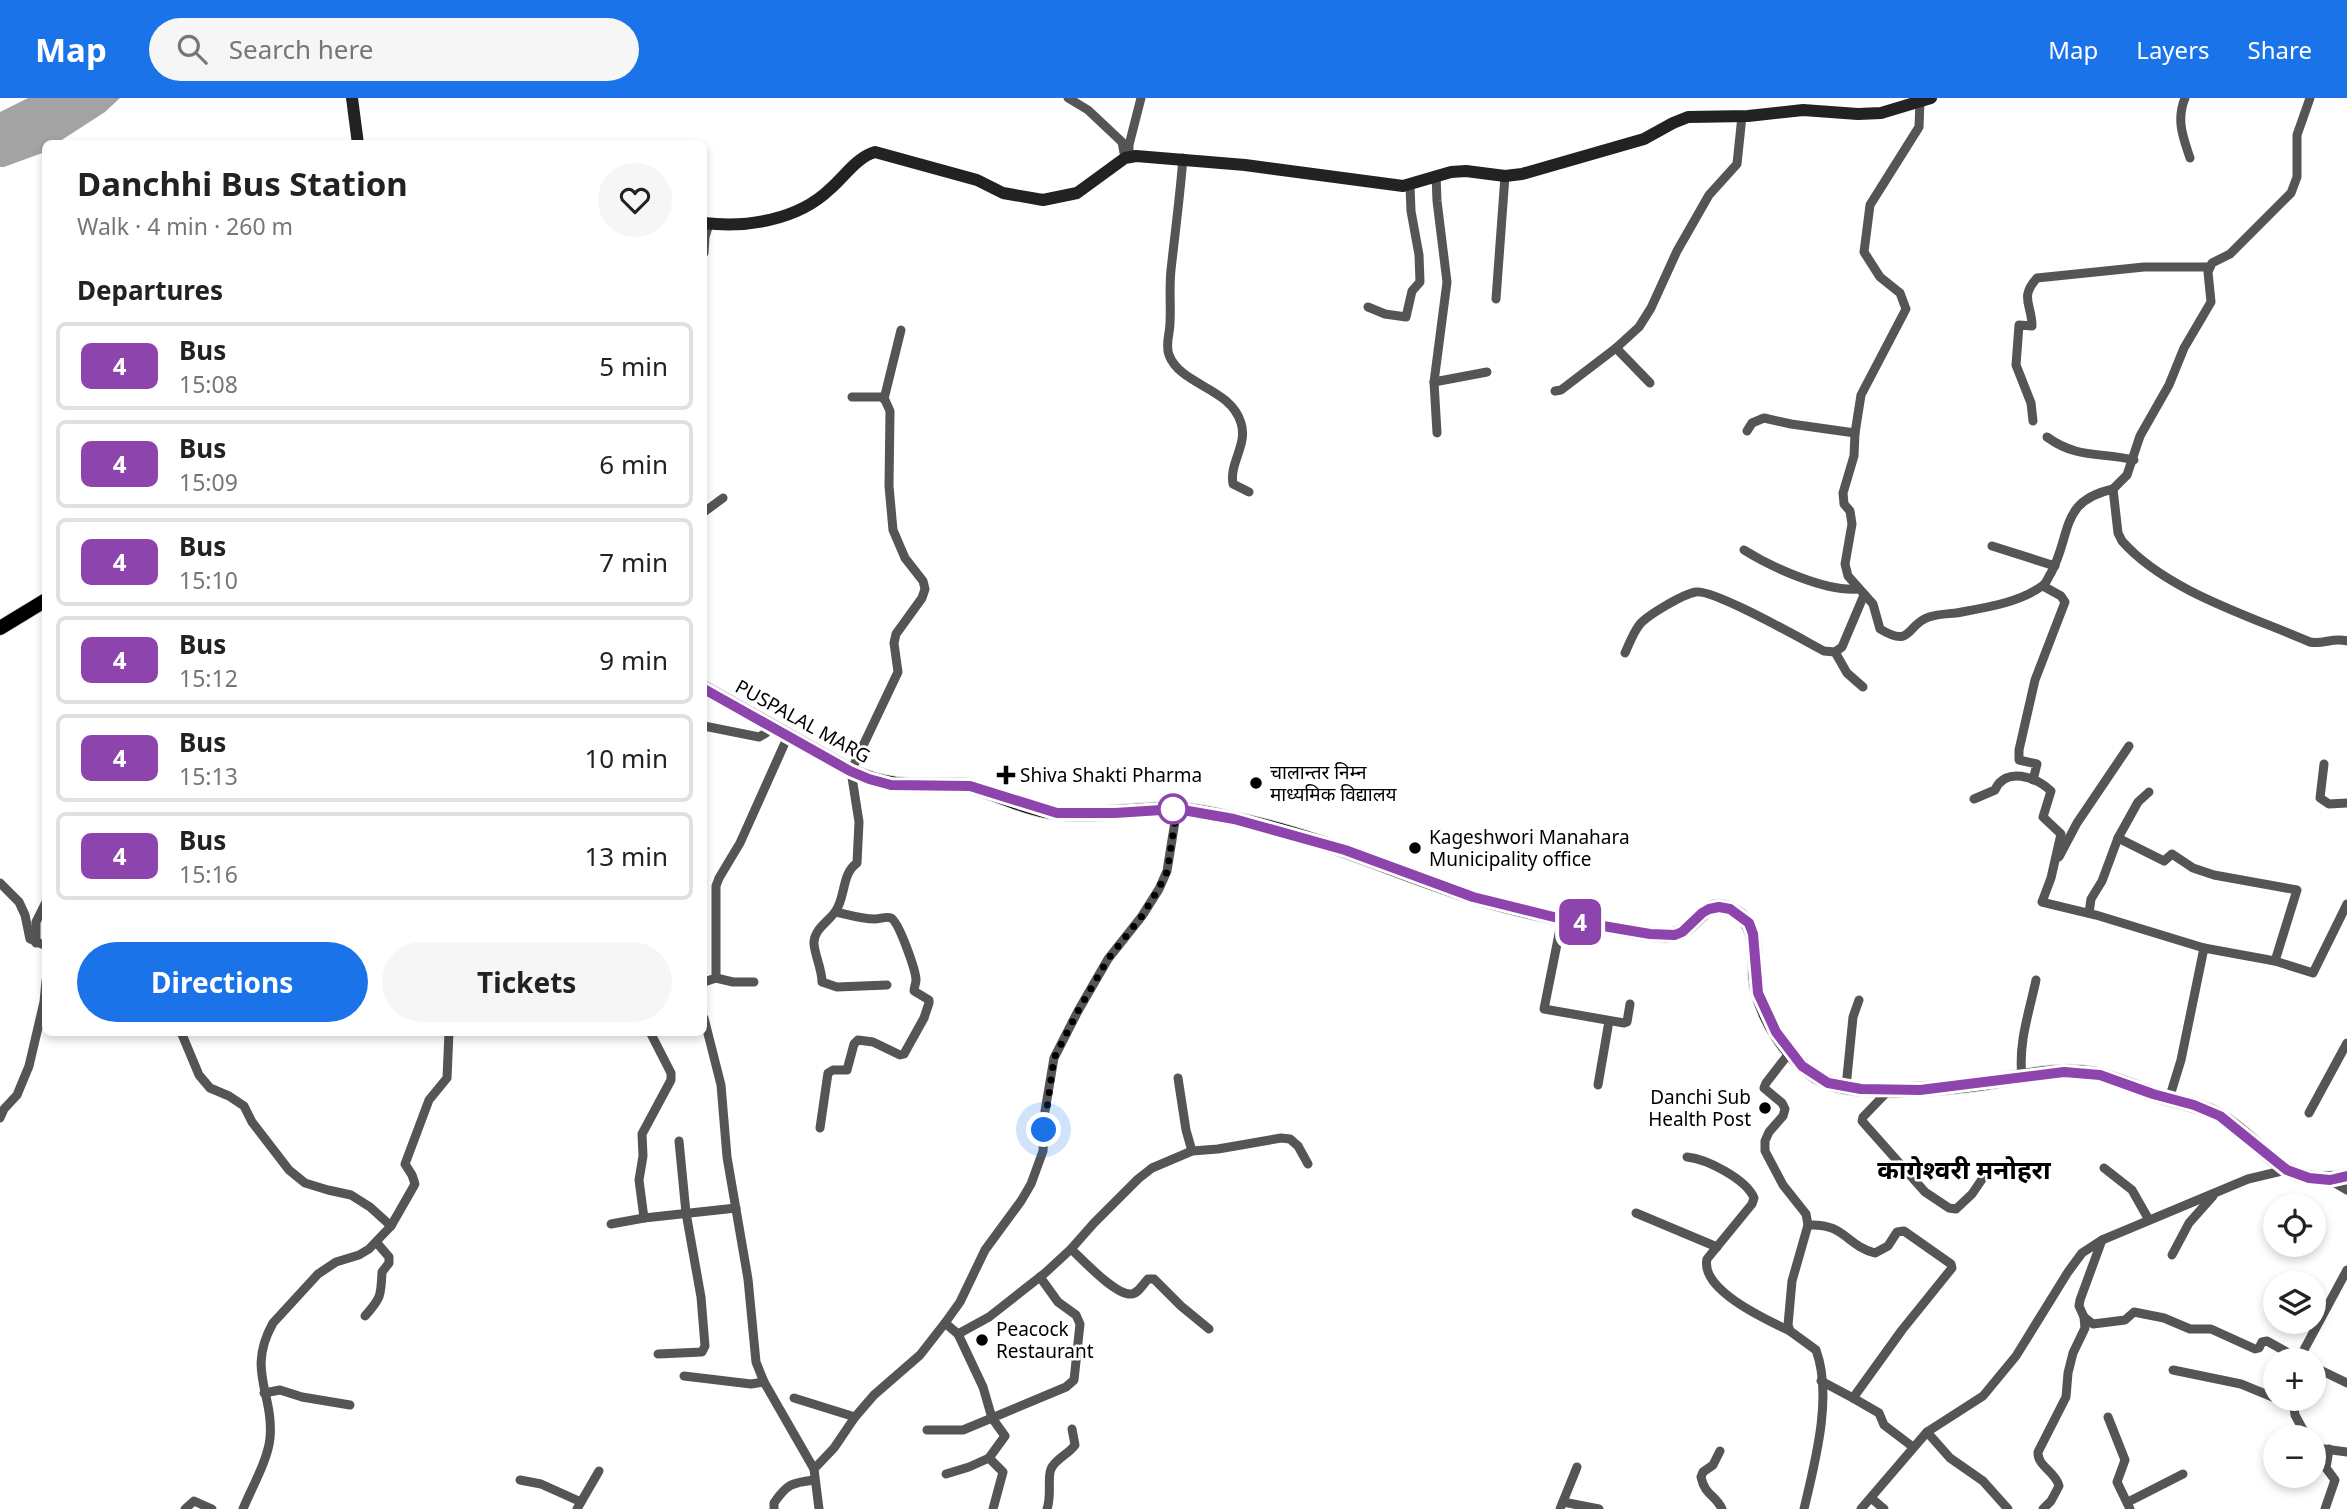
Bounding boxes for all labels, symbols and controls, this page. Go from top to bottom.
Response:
search box [149,18,639,81]
text: Map [35,27,107,72]
icon: search [173,30,211,68]
text: Search here [229,31,373,67]
text: Map [2048,33,2098,66]
text: Layers [2136,33,2210,66]
text: Share [2248,33,2312,66]
text: Danchhi Bus Station [77,161,408,206]
button: heart [598,163,672,237]
text: Walk · 4 min · 260 m [77,210,293,242]
text: Departures [77,272,223,308]
text: Bus [179,332,226,368]
text: 5 min [599,348,668,384]
text: 4 [113,349,126,382]
text: 15:08 [179,368,238,400]
text: Bus [179,430,226,466]
text: 6 min [599,446,668,482]
text: 4 [113,447,126,480]
text: 15:09 [179,466,238,498]
text: Bus [179,528,226,564]
text: 7 min [599,544,668,580]
text: 4 [113,545,126,578]
text: 15:10 [179,564,238,596]
text: Bus [179,626,226,662]
text: 9 min [599,642,668,678]
text: 4 [113,643,126,676]
text: 15:12 [179,662,238,694]
street label: PUSPALAL MARG [731,673,875,769]
text: Bus [179,724,226,760]
text: 10 min [584,740,668,776]
text: 4 [113,741,126,774]
place label: चालान्तर निम्न माध्यमिक विद्यालय [1270,759,1398,807]
text: 15:13 [179,760,238,792]
place label: Shiva Shakti Pharma [1020,762,1202,788]
marker: Shiva Shakti Pharma [998,767,1014,783]
marker: चालान्तर निम्न माध्यमिक विद्यालय [1248,775,1264,791]
unlabelled marker [1158,794,1188,824]
text: Bus [179,822,226,858]
place label: Kageshwori Manahara Municipality office [1429,824,1630,872]
text: 13 min [584,838,668,874]
text: 4 [113,839,126,872]
marker: Kageshwori Manahara Municipality office [1407,840,1423,856]
text: 15:16 [179,858,238,890]
line badge: 4 [1557,899,1603,945]
text: 4 [1573,905,1587,938]
button: Directions [77,942,368,1022]
button: Tickets [382,942,672,1022]
place label: Danchi Sub Health Post [1648,1084,1751,1132]
marker: Danchi Sub Health Post [1757,1100,1773,1116]
your location [1026,1112,1061,1147]
district label: कागेश्वरी मनोहरा [1877,1151,2052,1187]
map controls [2263,1194,2326,1488]
button: locate [2263,1194,2326,1257]
button: layers [2263,1271,2326,1334]
place label: Peacock Restaurant [996,1316,1094,1364]
marker: Peacock Restaurant [974,1332,990,1348]
button: + [2263,1348,2326,1411]
button: − [2263,1425,2326,1488]

